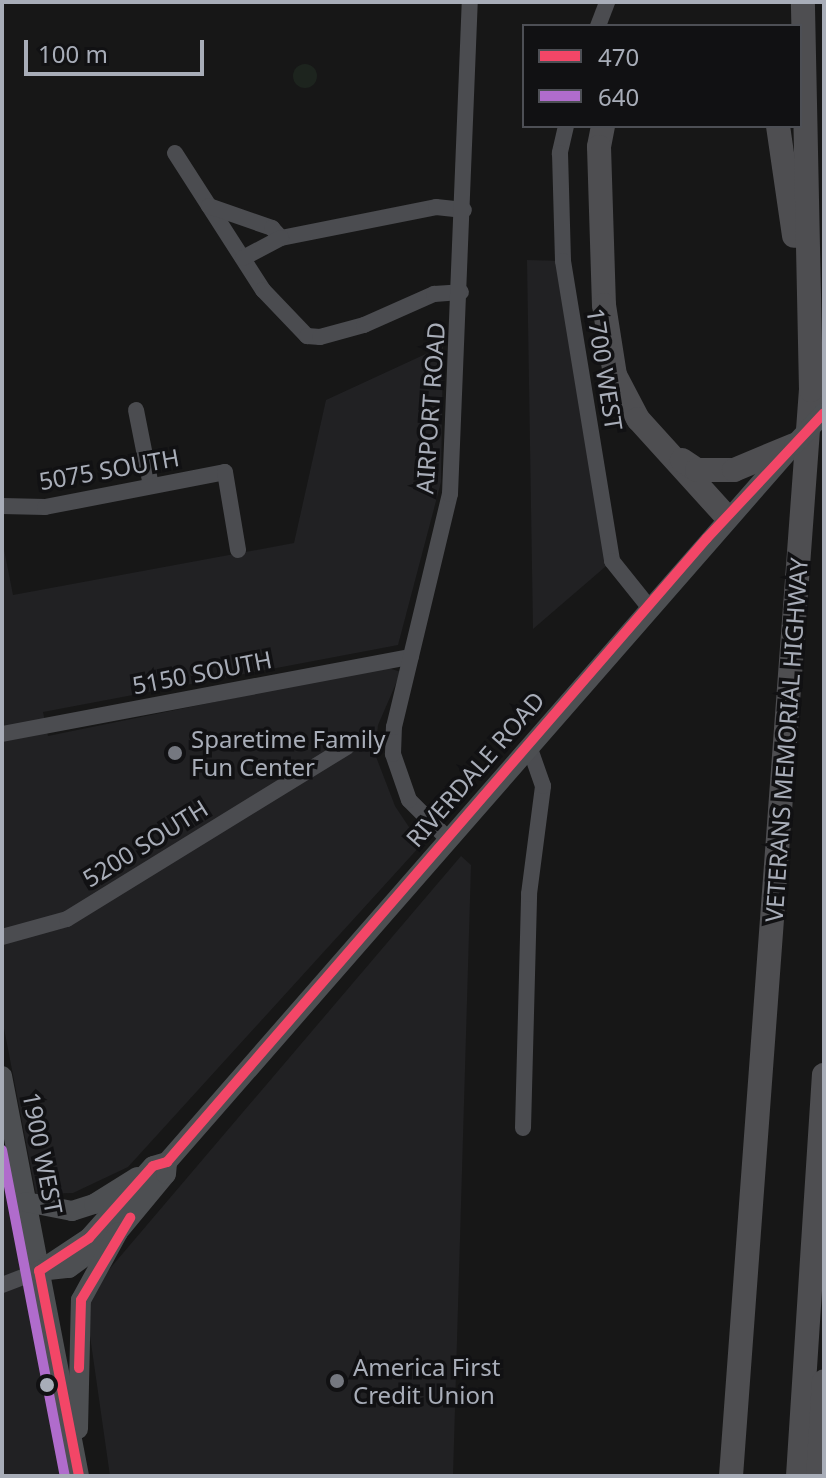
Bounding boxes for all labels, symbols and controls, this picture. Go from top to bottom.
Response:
scale bar [28,24,208,74]
legend [522,24,802,128]
text: 100 m [38,37,108,70]
text: 470 [598,40,639,73]
text: 640 [598,80,639,113]
street label: 1700 WEST [581,306,629,432]
street label: AIRPORT ROAD [410,321,450,495]
street label: 5075 SOUTH [37,443,181,495]
street label: VETERANS MEMORIAL HIGHWAY [759,557,813,923]
street label: 5150 SOUTH [130,644,274,700]
street label: RIVERDALE ROAD [400,685,550,853]
place label: Sparetime Family Fun Center [191,725,385,781]
marker: Sparetime Family Fun Center [166,744,184,762]
street label: 5200 SOUTH [77,793,213,893]
street label: 1900 WEST [17,1090,69,1216]
place label: America First Credit Union [353,1353,500,1409]
marker: America First Credit Union [328,1372,346,1390]
unlabelled marker [39,1377,55,1393]

